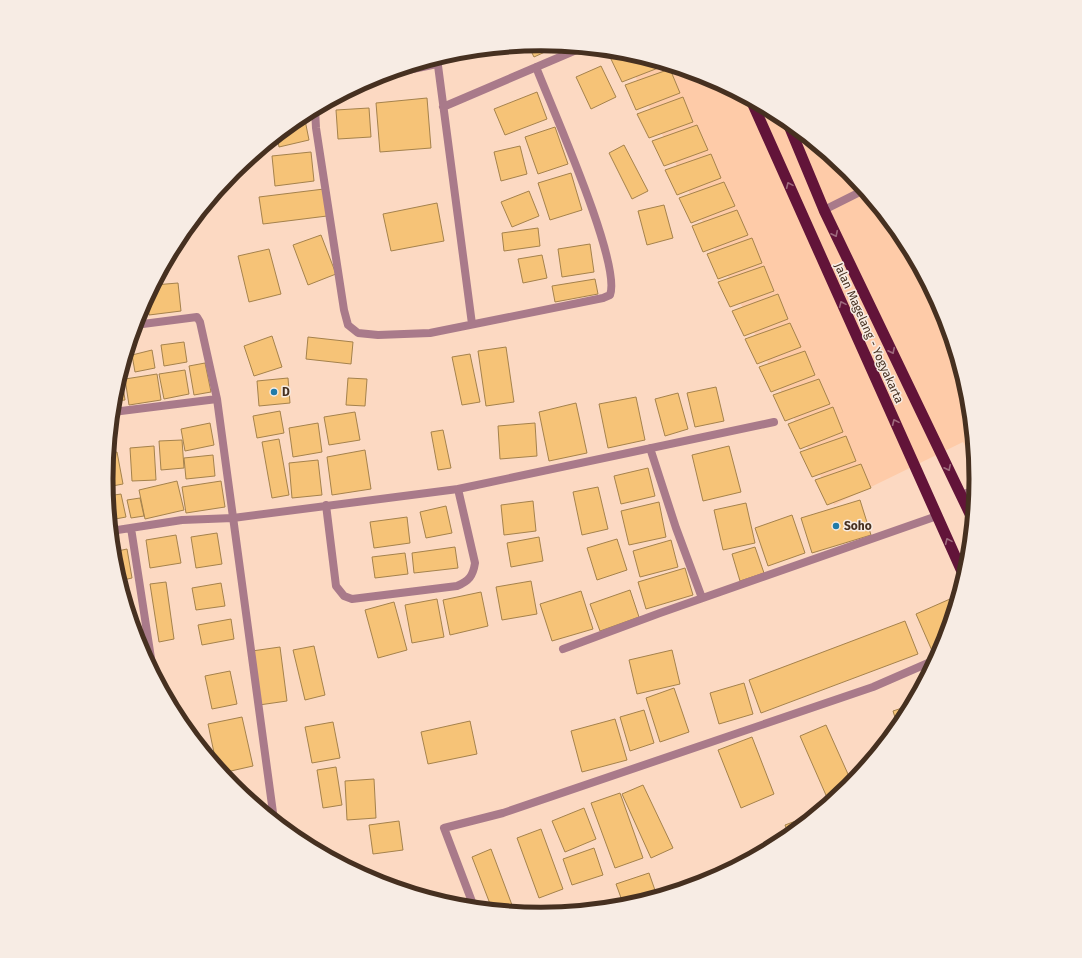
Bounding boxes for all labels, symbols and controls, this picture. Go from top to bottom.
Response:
one-way arrow [786,181,794,189]
one-way arrow [830,229,838,237]
street label: Jalan Magelang - Yogyakarta [832,261,906,405]
one-way arrow [839,300,847,308]
one-way arrow [887,346,895,354]
place label: D [282,385,290,399]
marker: D [269,387,279,397]
one-way arrow [892,419,900,427]
one-way arrow [943,464,951,471]
place label: Soho [844,519,872,533]
marker: Soho [831,521,841,531]
one-way arrow [945,538,953,545]

